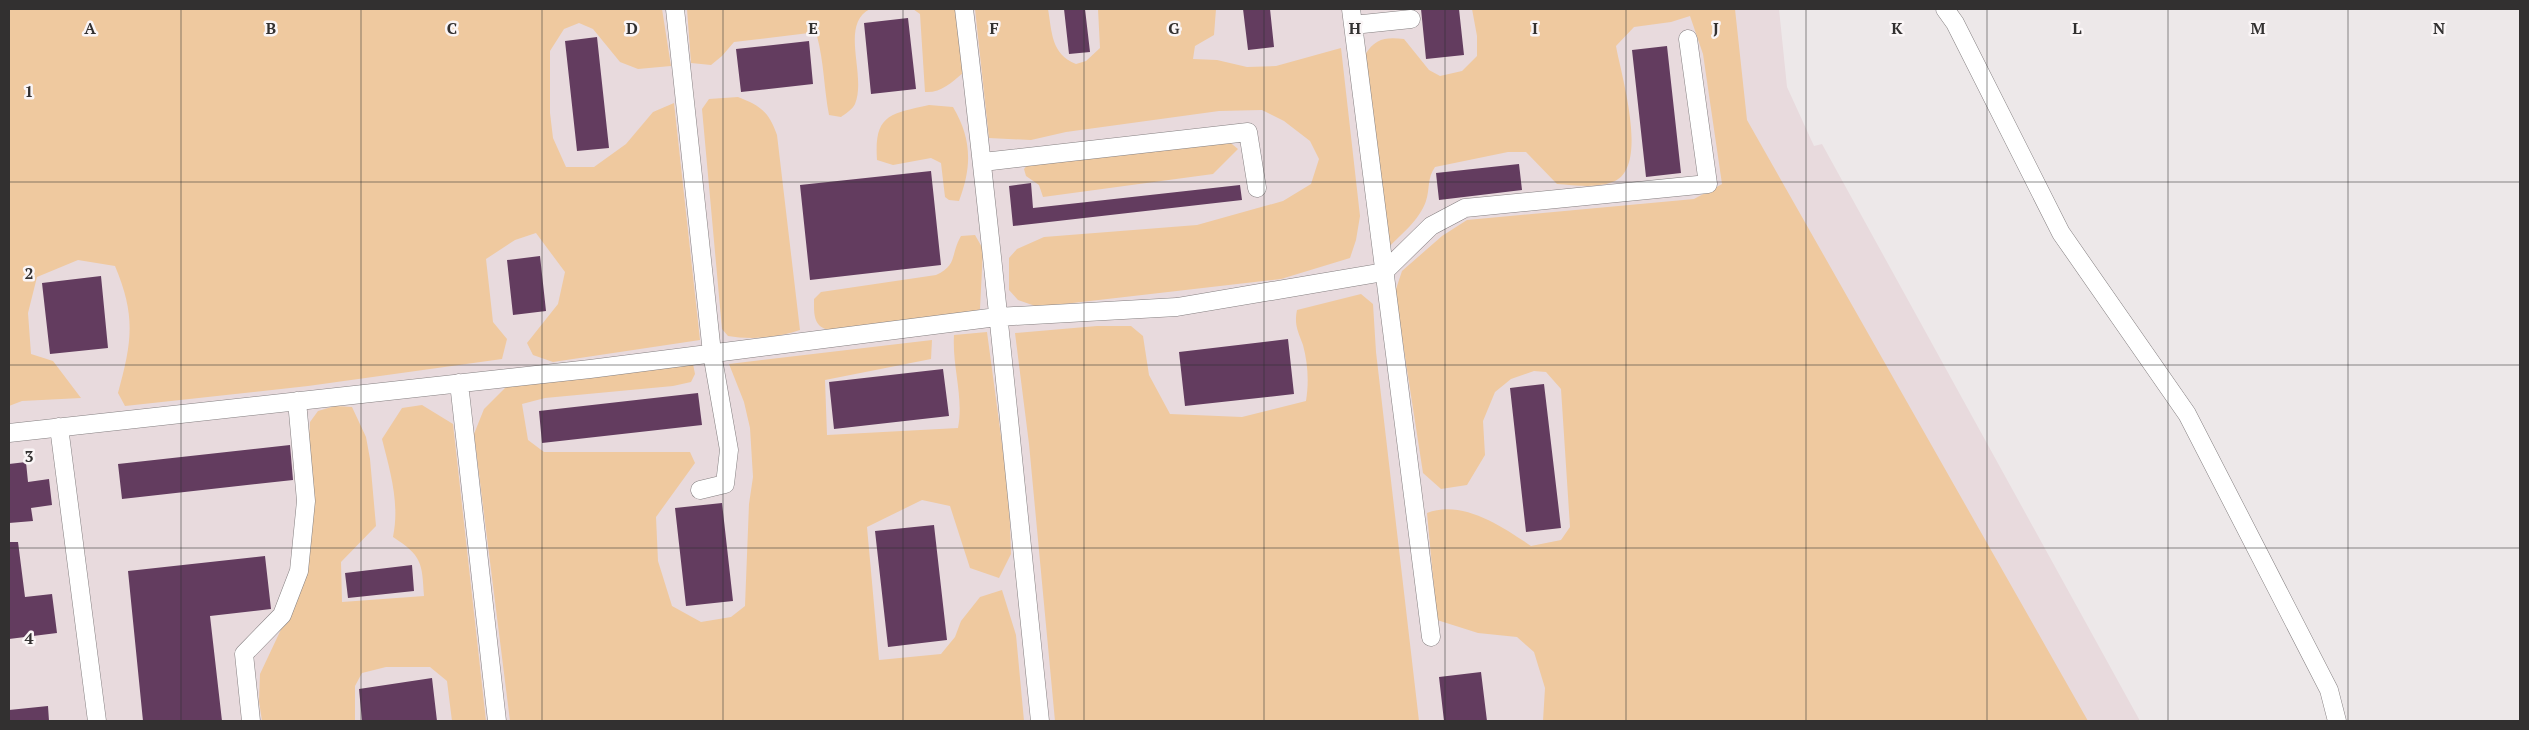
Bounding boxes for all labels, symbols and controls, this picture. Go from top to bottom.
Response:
text: A [84,17,96,39]
text: B [266,17,276,39]
text: C [447,17,457,39]
text: D [626,17,638,39]
text: E [808,17,818,39]
text: F [989,17,999,39]
text: G [1168,17,1180,39]
text: H [1349,17,1361,39]
text: I [1532,17,1538,39]
text: J [1713,17,1719,39]
text: K [1891,17,1903,39]
text: L [2072,17,2082,39]
text: M [2251,17,2266,39]
text: N [2433,17,2445,39]
text: 1 [24,80,34,102]
text: 2 [24,262,34,284]
text: 3 [24,445,34,467]
text: 4 [24,627,34,649]

